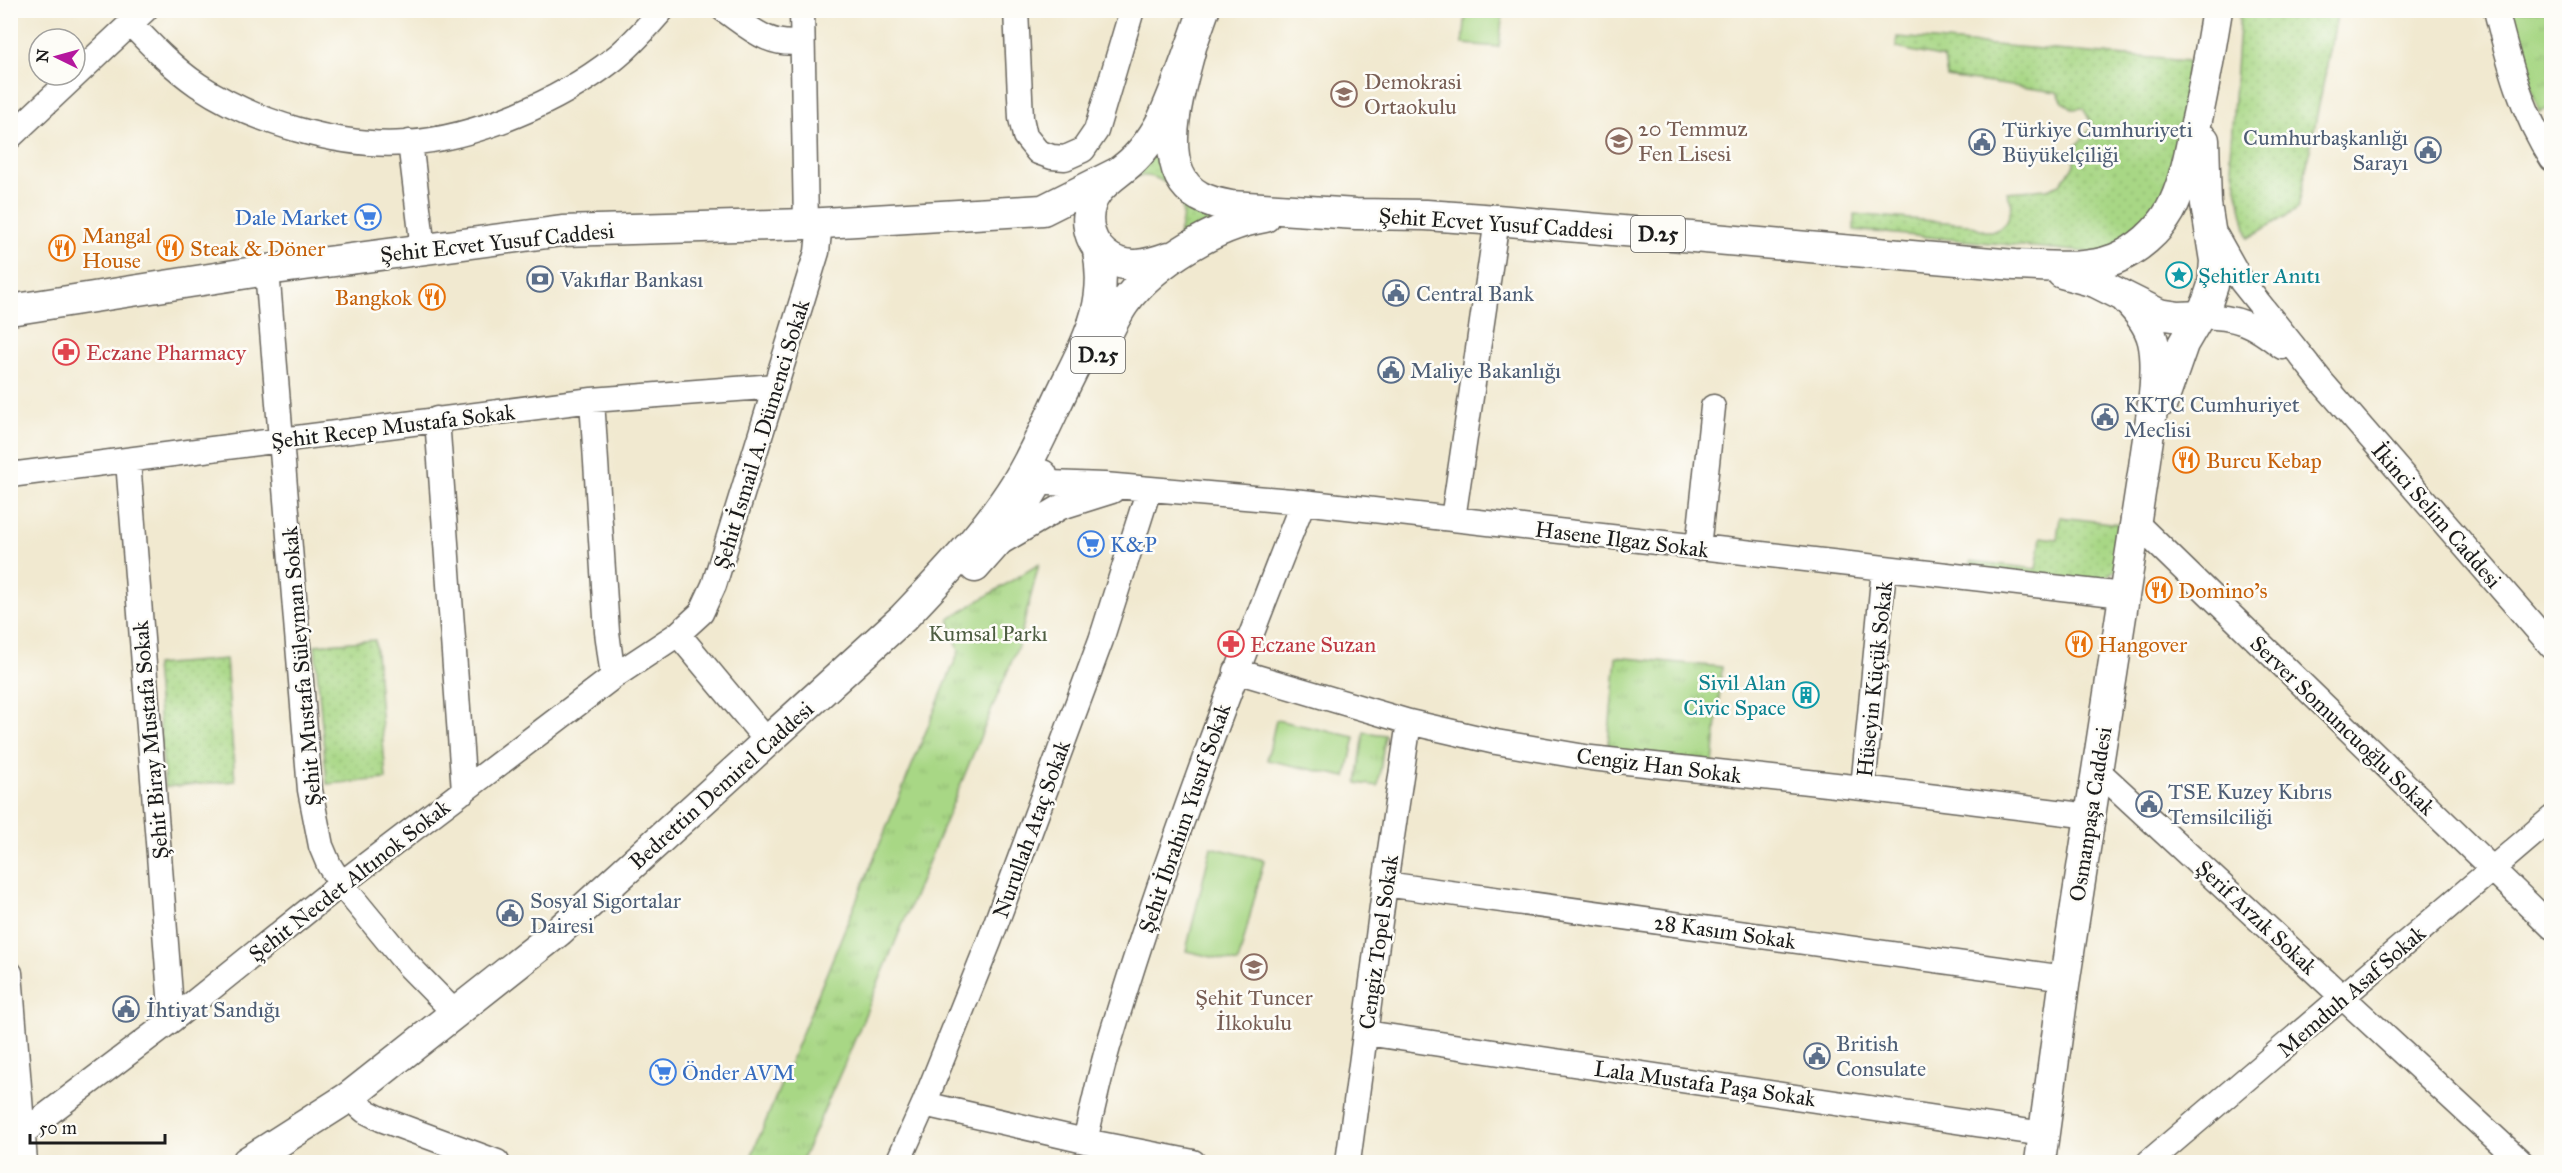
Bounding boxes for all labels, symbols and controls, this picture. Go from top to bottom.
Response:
north arrow [27,27,87,87]
text: N [32,48,53,63]
place label: Demokrasi Ortaokulu [1364,68,1462,120]
school or university icon: Demokrasi Ortaokulu [1329,79,1359,109]
place label: 20 Temmuz Fen Lisesi [1638,115,1748,167]
place label: Türkiye Cumhuriyeti Büyükelçiliği [2002,116,2193,168]
place label: Cumhurbaşkanlığı Sarayı [2243,124,2408,176]
school or university icon: 20 Temmuz Fen Lisesi [1604,126,1634,156]
public building icon: Türkiye Cumhuriyeti Büyükelçiliği [1967,127,1997,157]
public building icon: Cumhurbaşkanlığı Sarayı [2413,135,2443,165]
supermarket icon: Dale Market [353,202,383,232]
street label: Şehit Ecvet Yusuf Caddesi [1378,202,1614,245]
place label: Dale Market [235,204,348,231]
road number: D.25 [1631,216,1685,252]
street label: Şehit Ecvet Yusuf Caddesi [379,217,615,268]
place label: Mangal House [82,222,151,274]
restaurant icon: Mangal House [47,233,77,263]
restaurant icon: Steak & Döner [155,233,185,263]
place label: Steak & Döner [190,235,326,262]
place icon: Şehitler Anıtı [2164,260,2194,290]
place label: Şehitler Anıtı [2198,262,2320,289]
bank icon: Vakıflar Bankası [525,264,555,294]
place label: Vakıflar Bankası [559,266,703,293]
public building icon: Central Bank [1381,278,1411,308]
place label: Central Bank [1416,280,1535,307]
restaurant icon: Bangkok [417,282,447,312]
place label: Bangkok [335,284,413,311]
street label: Şehit İsmail A. Dümenci Sokak [708,295,816,572]
pharmacy icon: Eczane Pharmacy [51,337,81,367]
road number: D.25 [1071,337,1125,373]
place label: Eczane Pharmacy [86,339,247,366]
public building icon: Maliye Bakanlığı [1376,355,1406,385]
place label: Maliye Bakanlığı [1410,357,1561,384]
place label: KKTC Cumhuriyet Meclisi [2124,391,2300,443]
street label: Şehit Recep Mustafa Sokak [270,398,517,455]
public building icon: KKTC Cumhuriyet Meclisi [2090,402,2120,432]
street label: İkinci Selim Caddesi [2366,437,2507,594]
restaurant icon: Burcu Kebap [2171,445,2201,475]
place label: Burcu Kebap [2206,447,2322,474]
street label: Hasene Ilgaz Sokak [1534,515,1711,564]
street label: Şehit Mustafa Süleyman Sokak [276,524,327,807]
supermarket icon: K&P [1076,529,1106,559]
place label: K&P [1110,531,1157,558]
restaurant icon: Domino's [2144,575,2174,605]
place label: Domino's [2178,577,2268,604]
street label: Hüseyin Küçük Sokak [1851,579,1898,778]
street label: Şehit Biray Mustafa Sokak [127,619,174,860]
park label: Kumsal Parkı [928,620,1048,647]
pharmacy icon: Eczane Suzan [1216,629,1246,659]
restaurant icon: Hangover [2064,629,2094,659]
street label: Server Somuncuoğlu Sokak [2244,630,2441,821]
place label: Eczane Suzan [1250,631,1376,658]
place label: Hangover [2098,631,2188,658]
place label: Sivil Alan Civic Space [1683,669,1786,721]
building icon: Sivil Alan Civic Space [1791,680,1821,710]
street label: Bedrettin Demirel Caddesi [624,695,819,875]
street label: Şehit İbrahim Yusuf Sokak [1132,699,1237,937]
street label: Osmanpaşa Caddesi [2063,725,2118,903]
street label: Nurullah Ataç Sokak [987,736,1076,922]
street label: Cengiz Han Sokak [1575,742,1744,789]
place label: TSE Kuzey Kıbrıs Temsilciliği [2168,778,2332,830]
public building icon: TSE Kuzey Kıbrıs Temsilciliği [2134,789,2164,819]
street label: Şehit Necdet Altınok Sokak [243,793,456,967]
street label: Cengiz Topel Sokak [1353,852,1404,1031]
street label: Şerif Arzık Sokak [2190,854,2323,981]
place label: Sosyal Sigortalar Dairesi [530,887,682,939]
public building icon: Sosyal Sigortalar Dairesi [495,898,525,928]
street label: 28 Kasım Sokak [1652,908,1798,955]
street label: Memduh Asaf Sokak [2272,919,2432,1063]
school or university icon: Şehit Tuncer İlkokulu [1239,952,1269,982]
place label: Şehit Tuncer İlkokulu [1195,984,1313,1036]
public building icon: İhtiyat Sandığı [111,994,141,1024]
place label: İhtiyat Sandığı [146,996,280,1023]
place label: British Consulate [1836,1030,1926,1082]
public building icon: British Consulate [1802,1041,1832,1071]
street label: Lala Mustafa Paşa Sokak [1592,1055,1818,1113]
supermarket icon: Önder AVM [648,1057,678,1087]
place label: Önder AVM [682,1059,795,1086]
scale bar [30,1107,165,1145]
text: 50 m [39,1117,77,1139]

